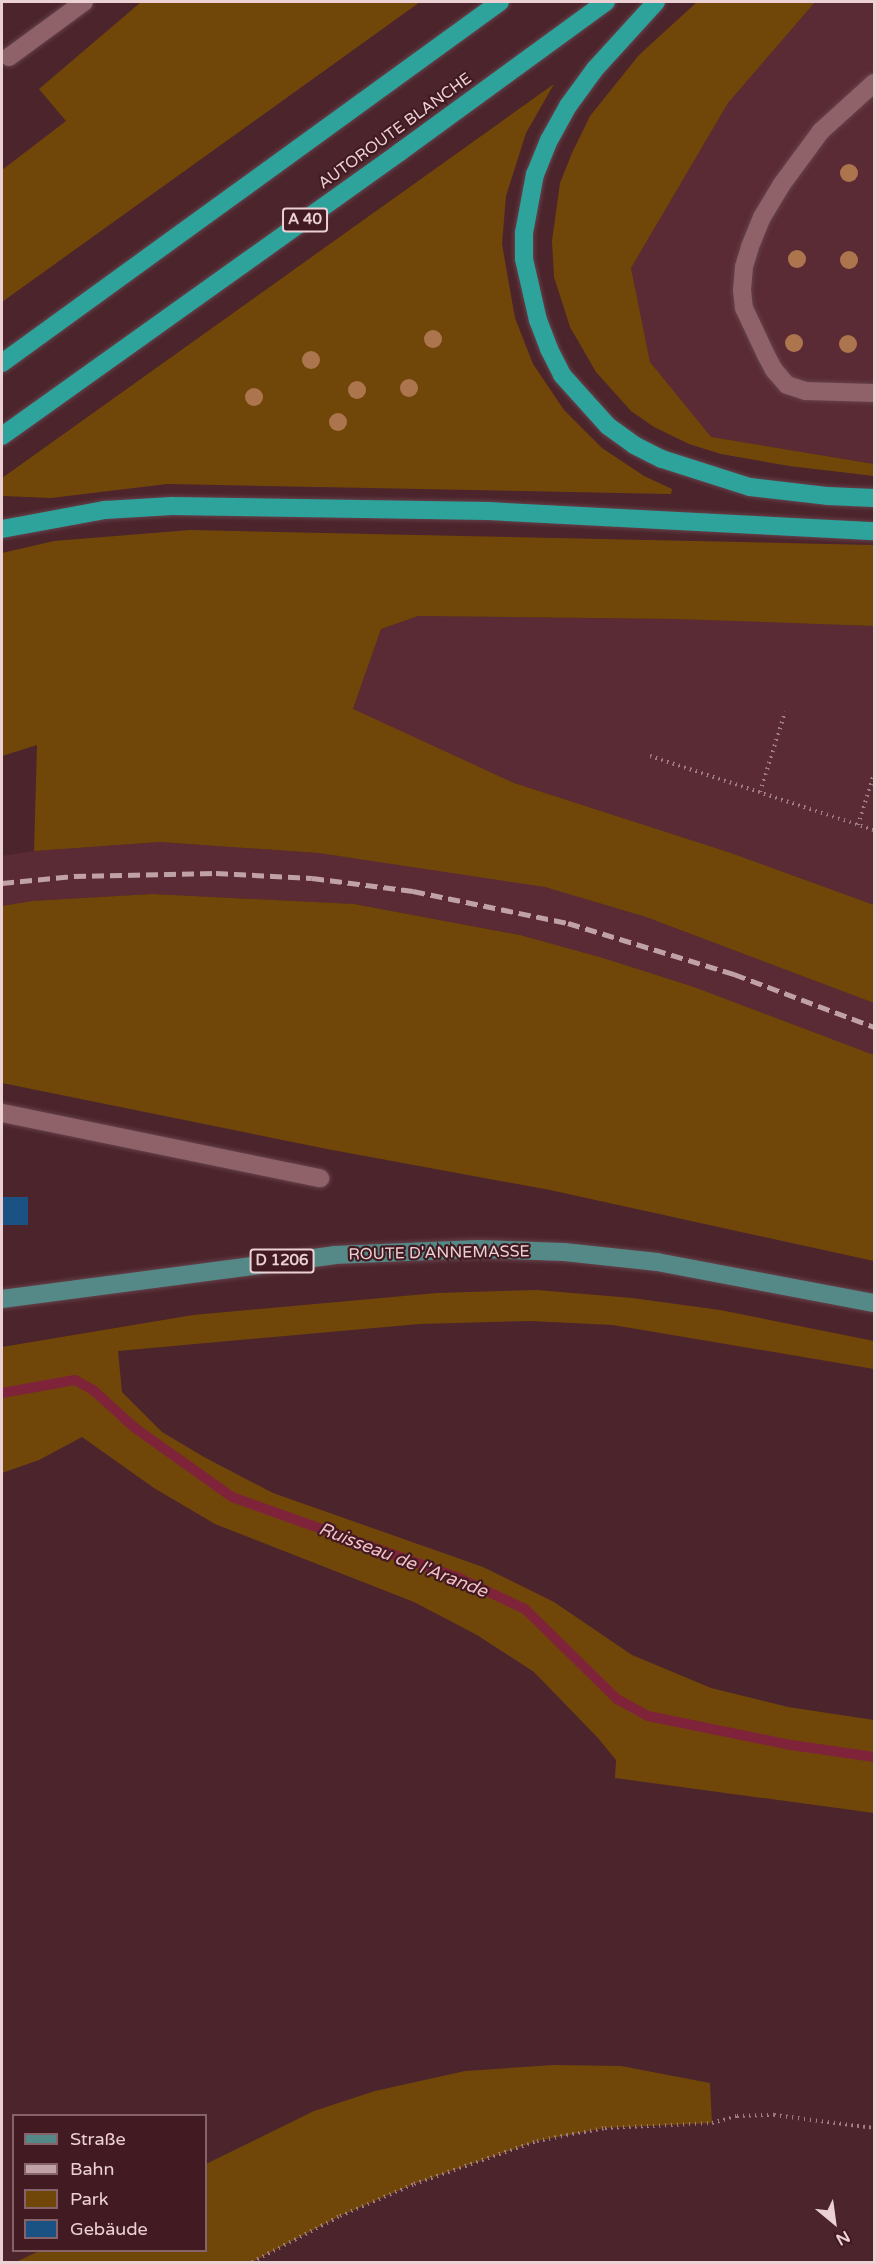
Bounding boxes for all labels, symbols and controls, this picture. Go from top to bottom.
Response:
street label: AUTOROUTE BLANCHE [315,69,475,193]
road number: A 40 [281,208,329,232]
street label: ROUTE D'ANNEMASSE [348,1242,530,1264]
road number: D 1206 [249,1249,315,1273]
water label: Ruisseau de l'Arande [316,1518,490,1602]
legend [12,2114,207,2252]
text: Straße [70,2128,126,2150]
text: Bahn [70,2158,115,2180]
text: Park [70,2188,108,2210]
north arrow [804,2192,864,2252]
text: Gebäude [70,2218,148,2240]
text: N [832,2226,853,2250]

